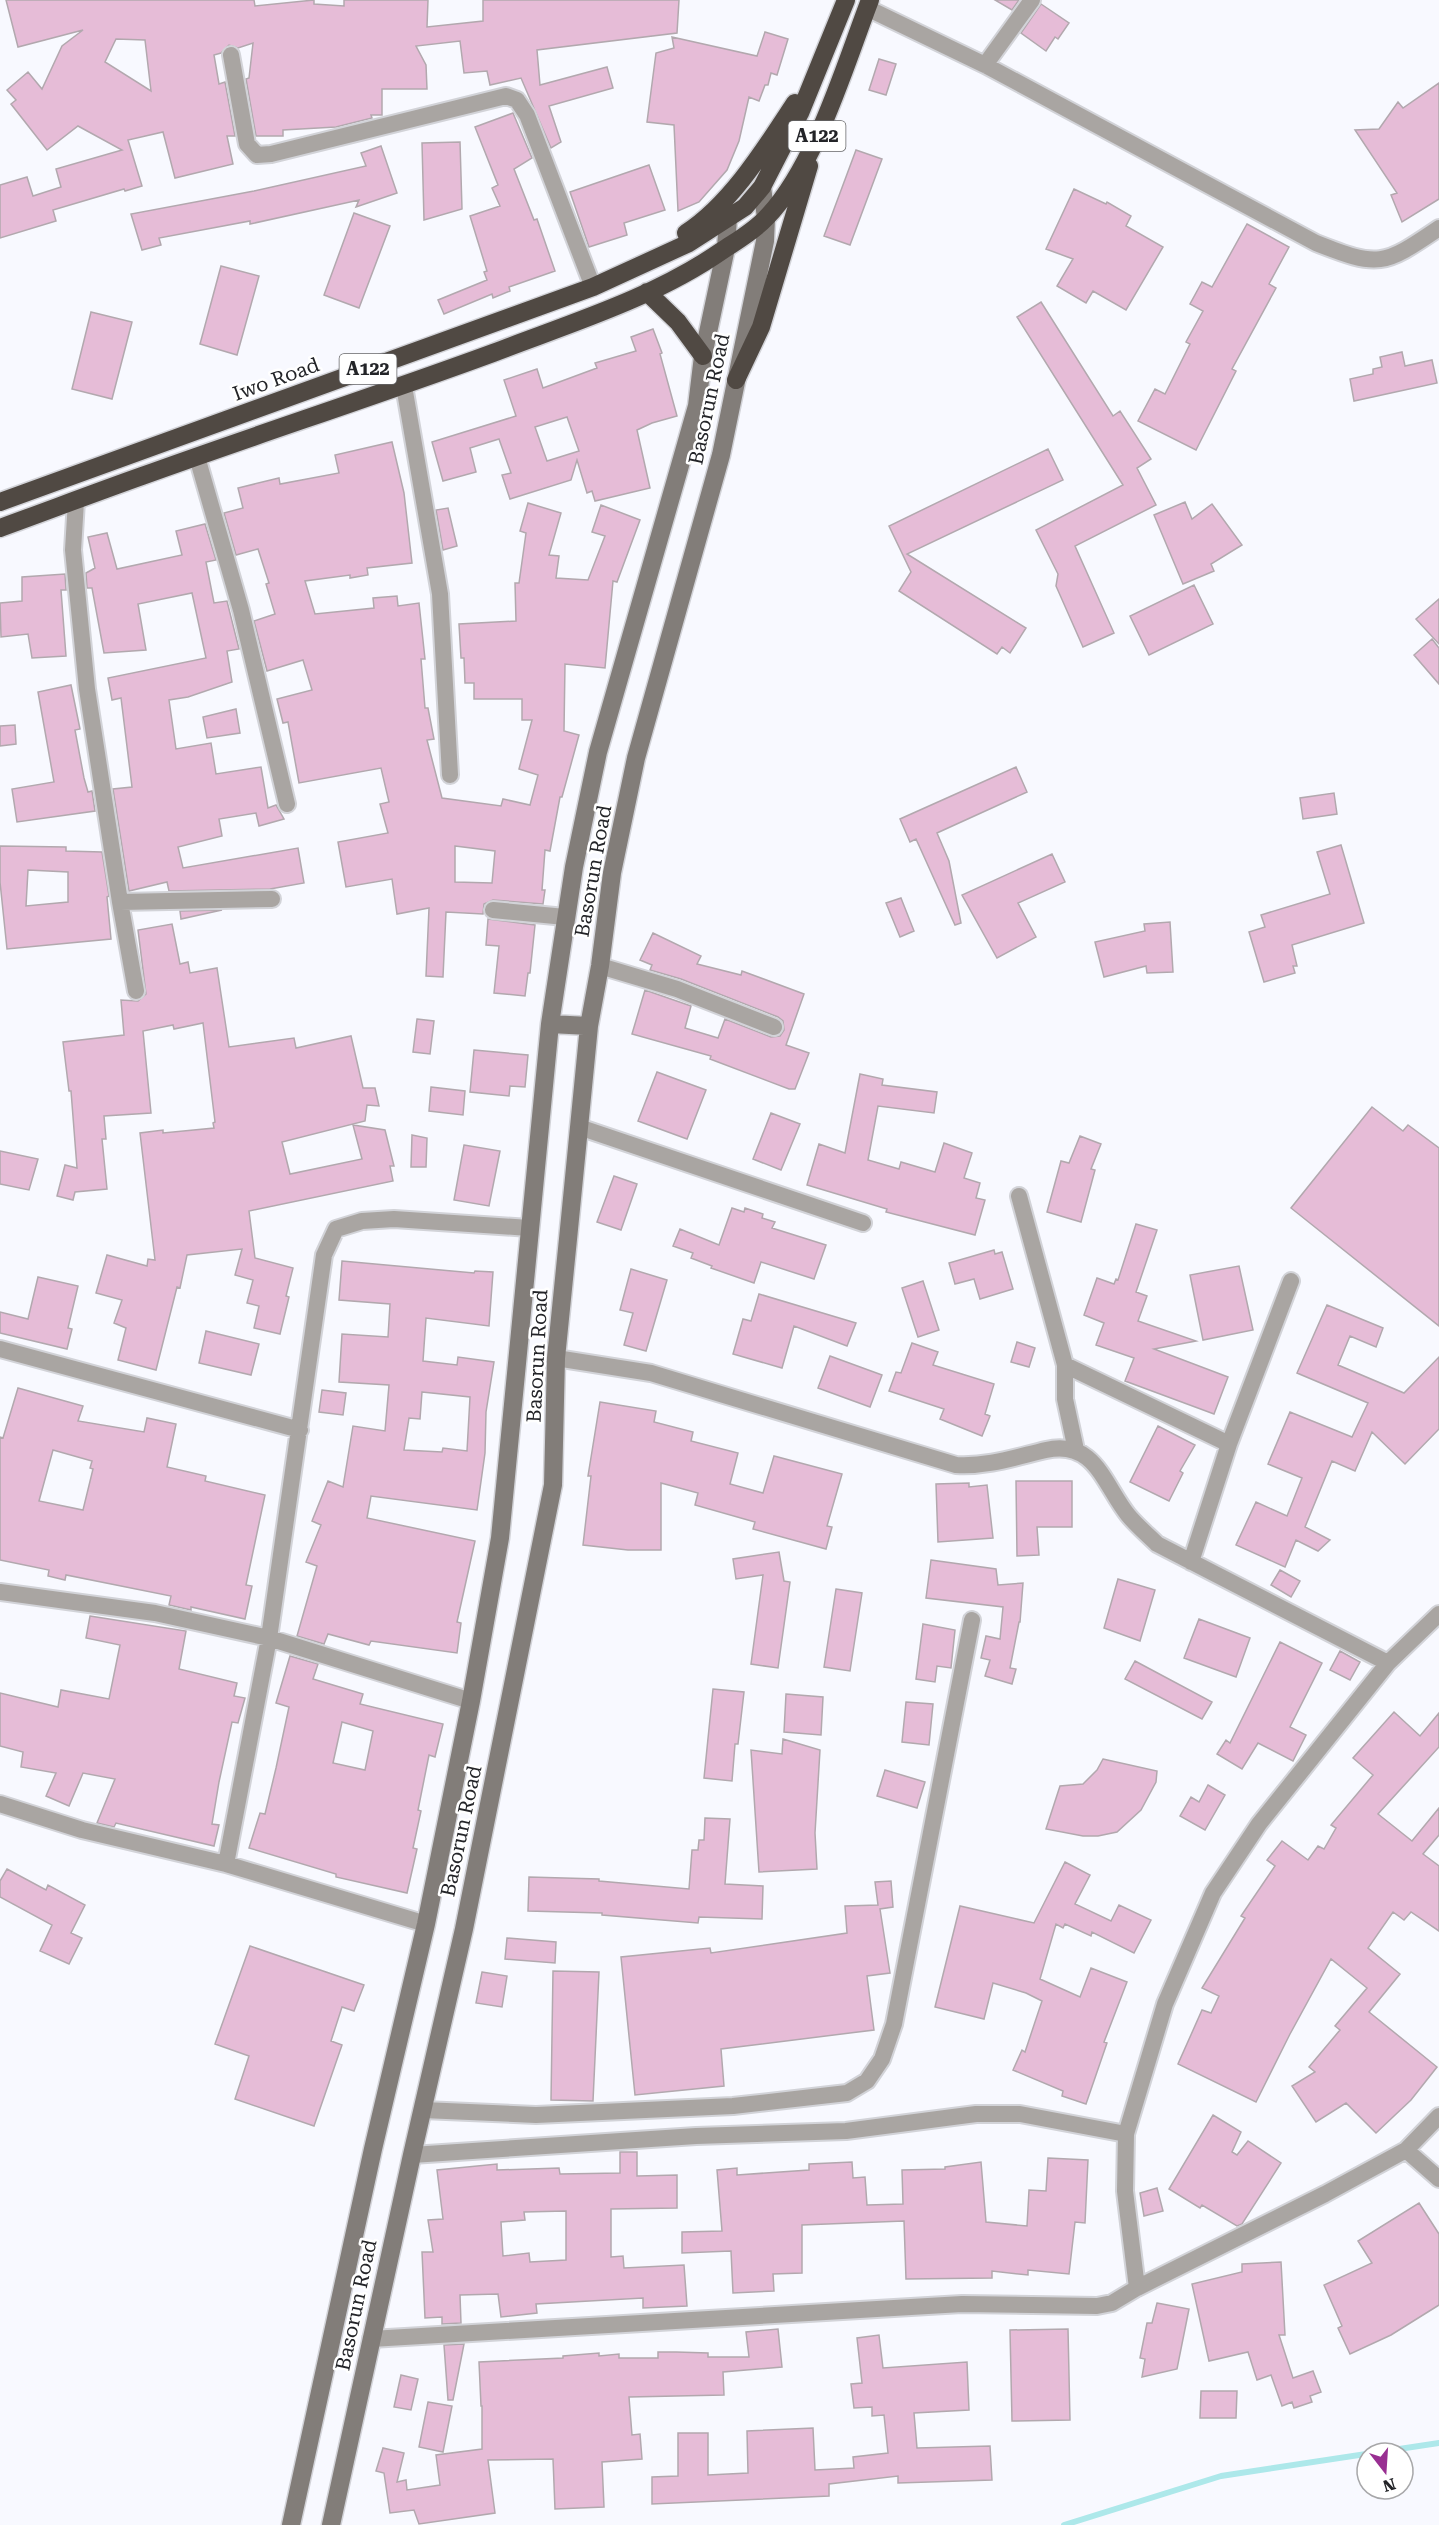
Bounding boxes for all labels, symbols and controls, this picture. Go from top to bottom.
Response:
road number: A122 [788,121,846,151]
street label: Basorun Road [683,331,735,467]
street label: Iwo Road [230,352,323,406]
road number: A122 [340,354,397,384]
street label: Basorun Road [570,803,616,939]
street label: Basorun Road [522,1288,552,1423]
street label: Basorun Road [435,1763,487,1899]
street label: Basorun Road [330,2237,382,2373]
north arrow [1355,2441,1415,2501]
text: N [1381,2474,1398,2496]

